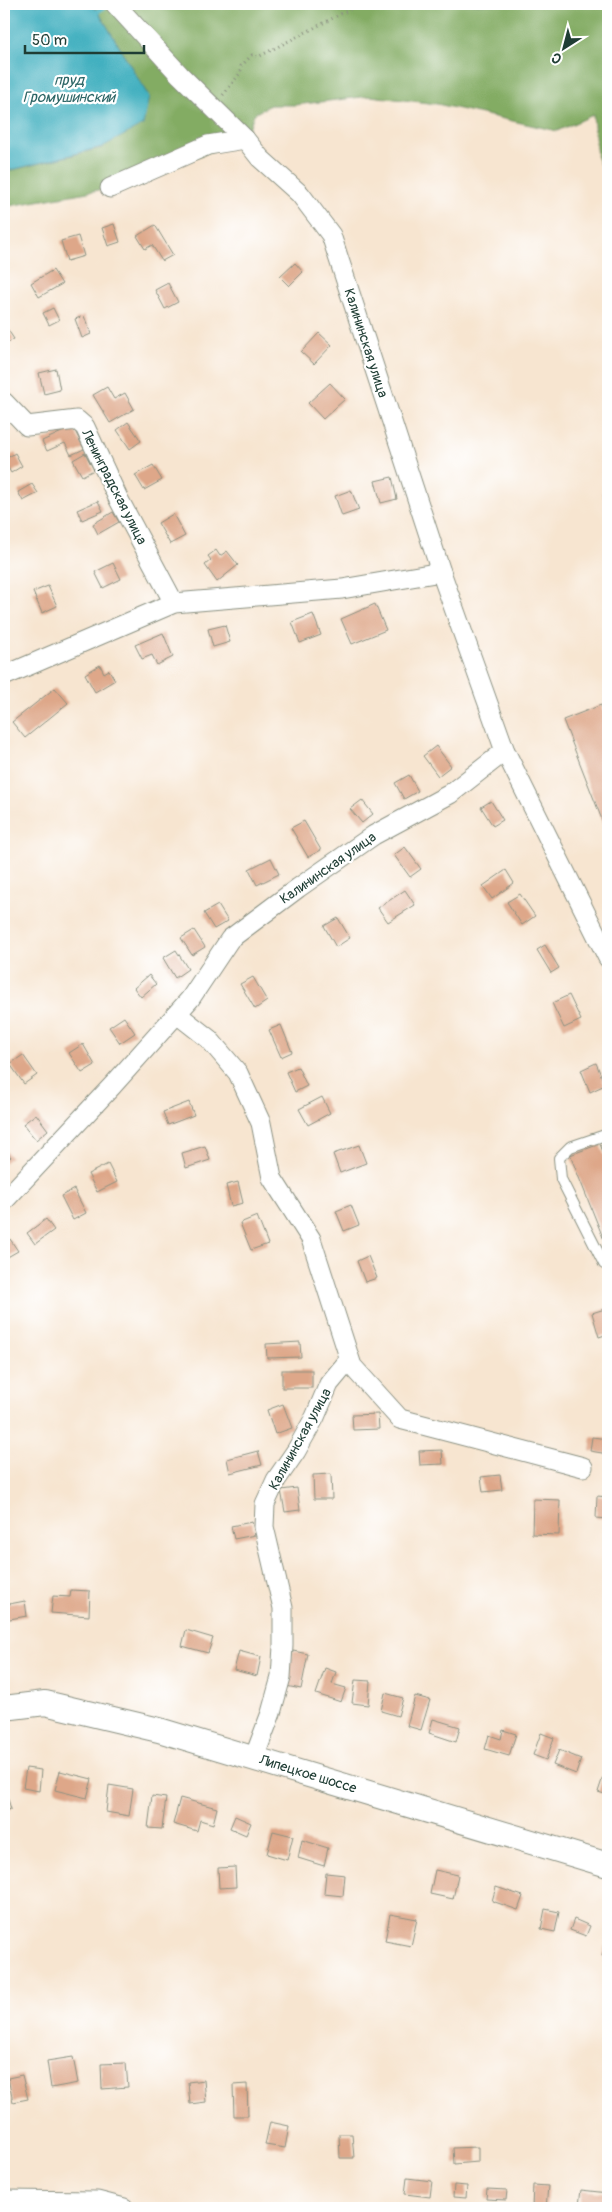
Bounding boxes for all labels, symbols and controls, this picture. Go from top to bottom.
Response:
scale bar [25,22,144,54]
north arrow [540,22,590,72]
text: 50 m [32,31,67,50]
text: С [548,48,565,68]
water label: пруд Громушинский [23,71,117,107]
street label: Калининская улица [340,286,392,400]
street label: Ленинградская улица [77,426,150,547]
street label: Калининская улица [277,828,379,908]
street label: Калининская улица [265,1385,335,1493]
street label: Липецкое шоссе [256,1751,359,1797]

